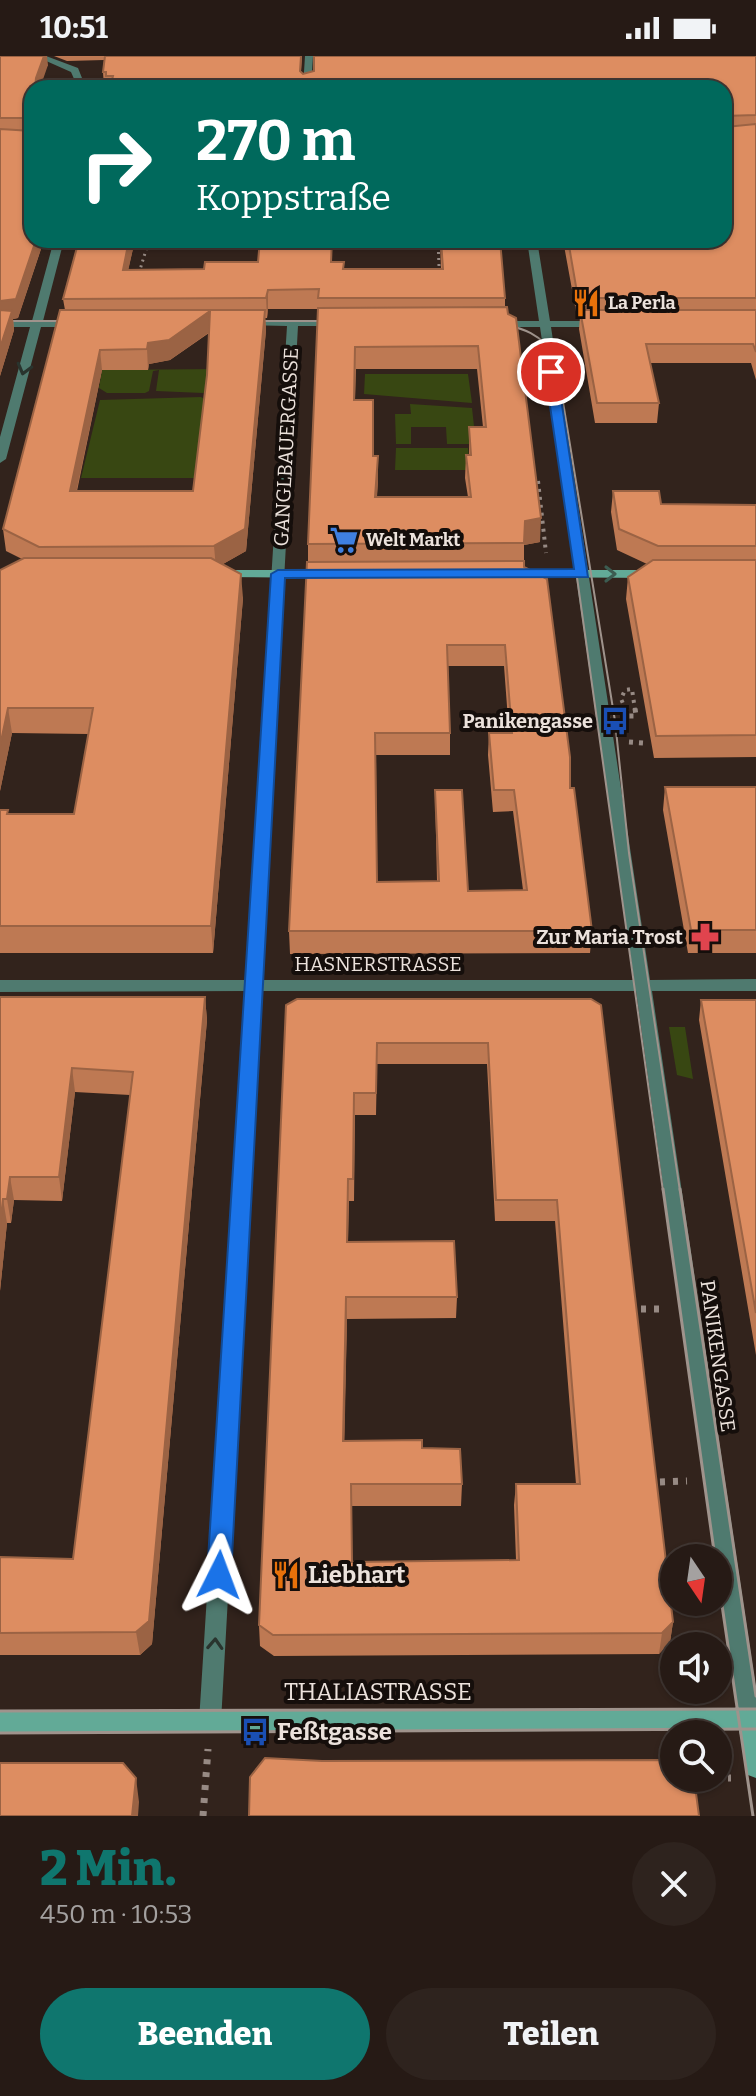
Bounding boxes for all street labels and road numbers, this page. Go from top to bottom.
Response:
street label: GANGLBAUERGASSE [269,347,303,547]
street label: HASNERSTRASSE [294,952,462,976]
street label: PANIKENGASSE [695,1278,741,1434]
street label: THALIASTRASSE [284,1678,472,1706]

